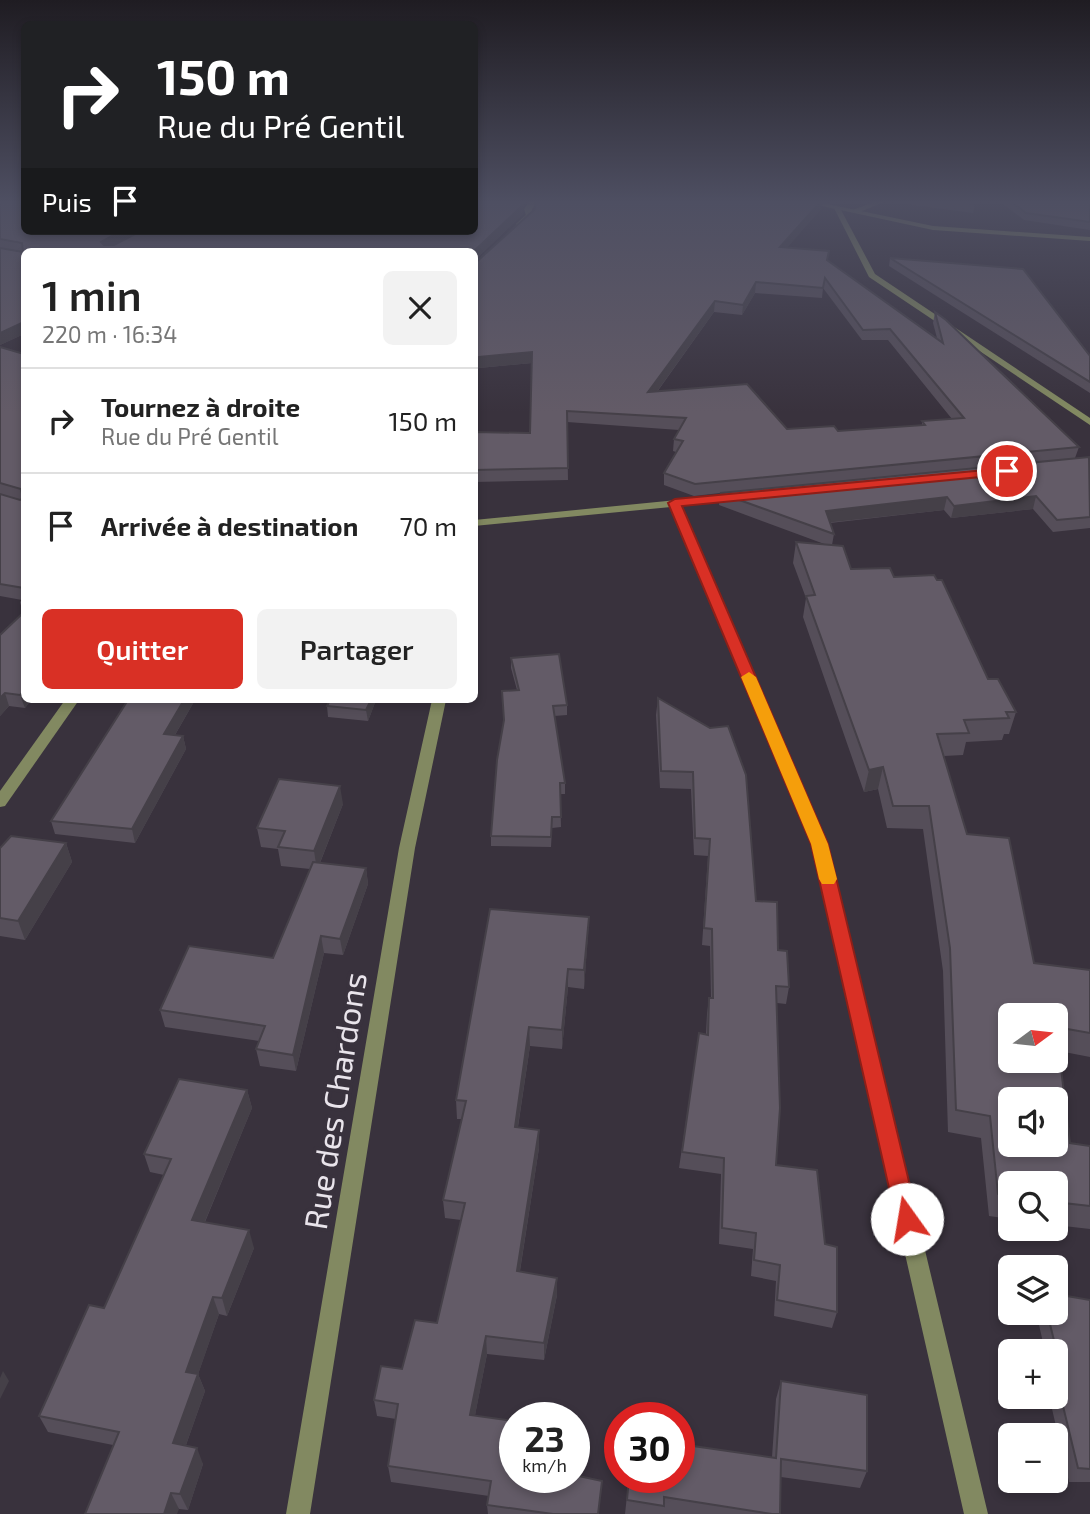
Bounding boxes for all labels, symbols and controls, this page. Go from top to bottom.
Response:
text: 150 m [157,46,290,105]
icon: right [42,49,133,140]
text: Rue du Pré Gentil [157,106,404,144]
icon: arrive [106,182,144,220]
text: Puis [42,186,92,217]
text: 1 min [42,269,142,319]
button: close [383,271,457,345]
text: 220 m · 16:34 [42,320,177,348]
text: Tournez à droite [101,391,300,422]
icon: right [42,402,80,440]
text: 150 m [388,405,457,436]
text: Rue du Pré Gentil [101,422,279,450]
pin [977,441,1037,501]
icon: arrive [988,452,1026,490]
icon: arrive [42,507,80,545]
text: Arrivée à destination [101,510,358,541]
text: 70 m [399,510,457,541]
button: Quitter [42,609,243,689]
button: Partager [257,609,457,689]
street label: Rue des Chardons [295,970,373,1232]
north arrow [998,1003,1068,1073]
map controls [998,1003,1068,1493]
button: sound [998,1087,1068,1157]
button: search [998,1171,1068,1241]
position arrow [870,1182,944,1256]
button: layers [998,1255,1068,1325]
button: + [998,1339,1068,1409]
speed limit sign: 30 [604,1402,695,1493]
text: 23 [524,1417,565,1459]
button: − [998,1423,1068,1493]
text: km/h [522,1454,567,1476]

